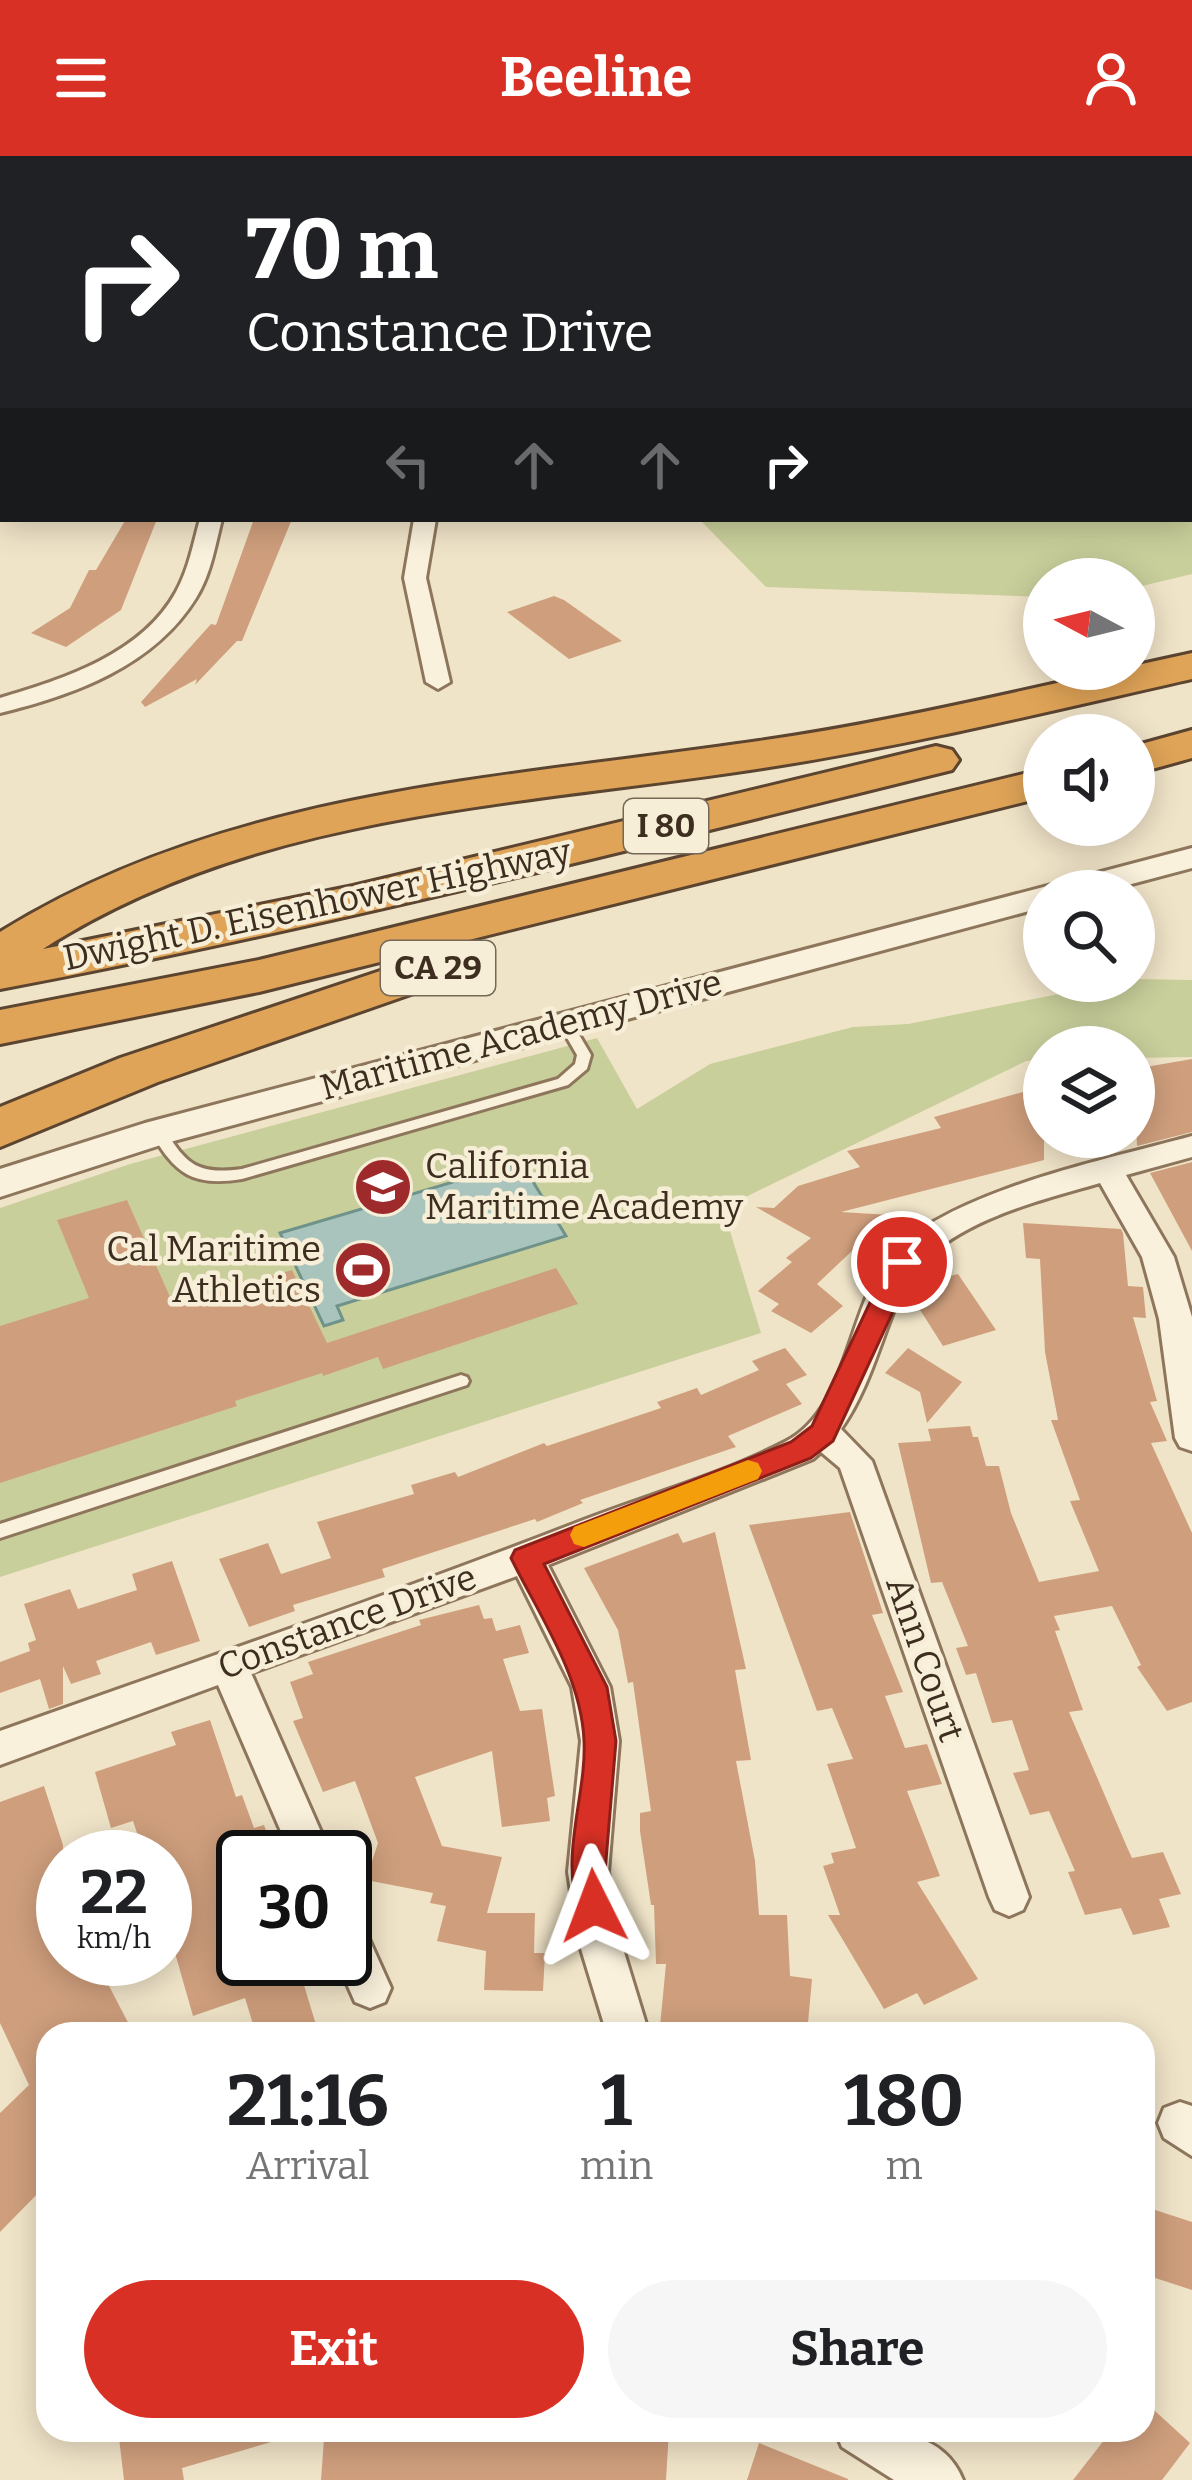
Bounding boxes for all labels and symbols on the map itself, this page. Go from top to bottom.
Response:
north arrow [1023,558,1155,690]
road number: I 80 [624,799,708,853]
street label: Dwight D. Eisenhower Highway [59,829,576,980]
road number: CA 29 [381,941,495,995]
street label: Maritime Academy Drive [315,960,727,1110]
place label: California Maritime Academy [425,1144,744,1229]
school or university icon: California Maritime Academy [352,1156,414,1218]
pin [851,1211,953,1313]
place label: Cal Maritime Athletics [106,1227,321,1312]
sports icon: Cal Maritime Athletics [332,1239,394,1301]
street label: Constance Drive [212,1555,482,1689]
street label: Ann Court [876,1571,974,1747]
speed limit sign: 30 [216,1830,372,1986]
position arrow [531,1843,657,1969]

